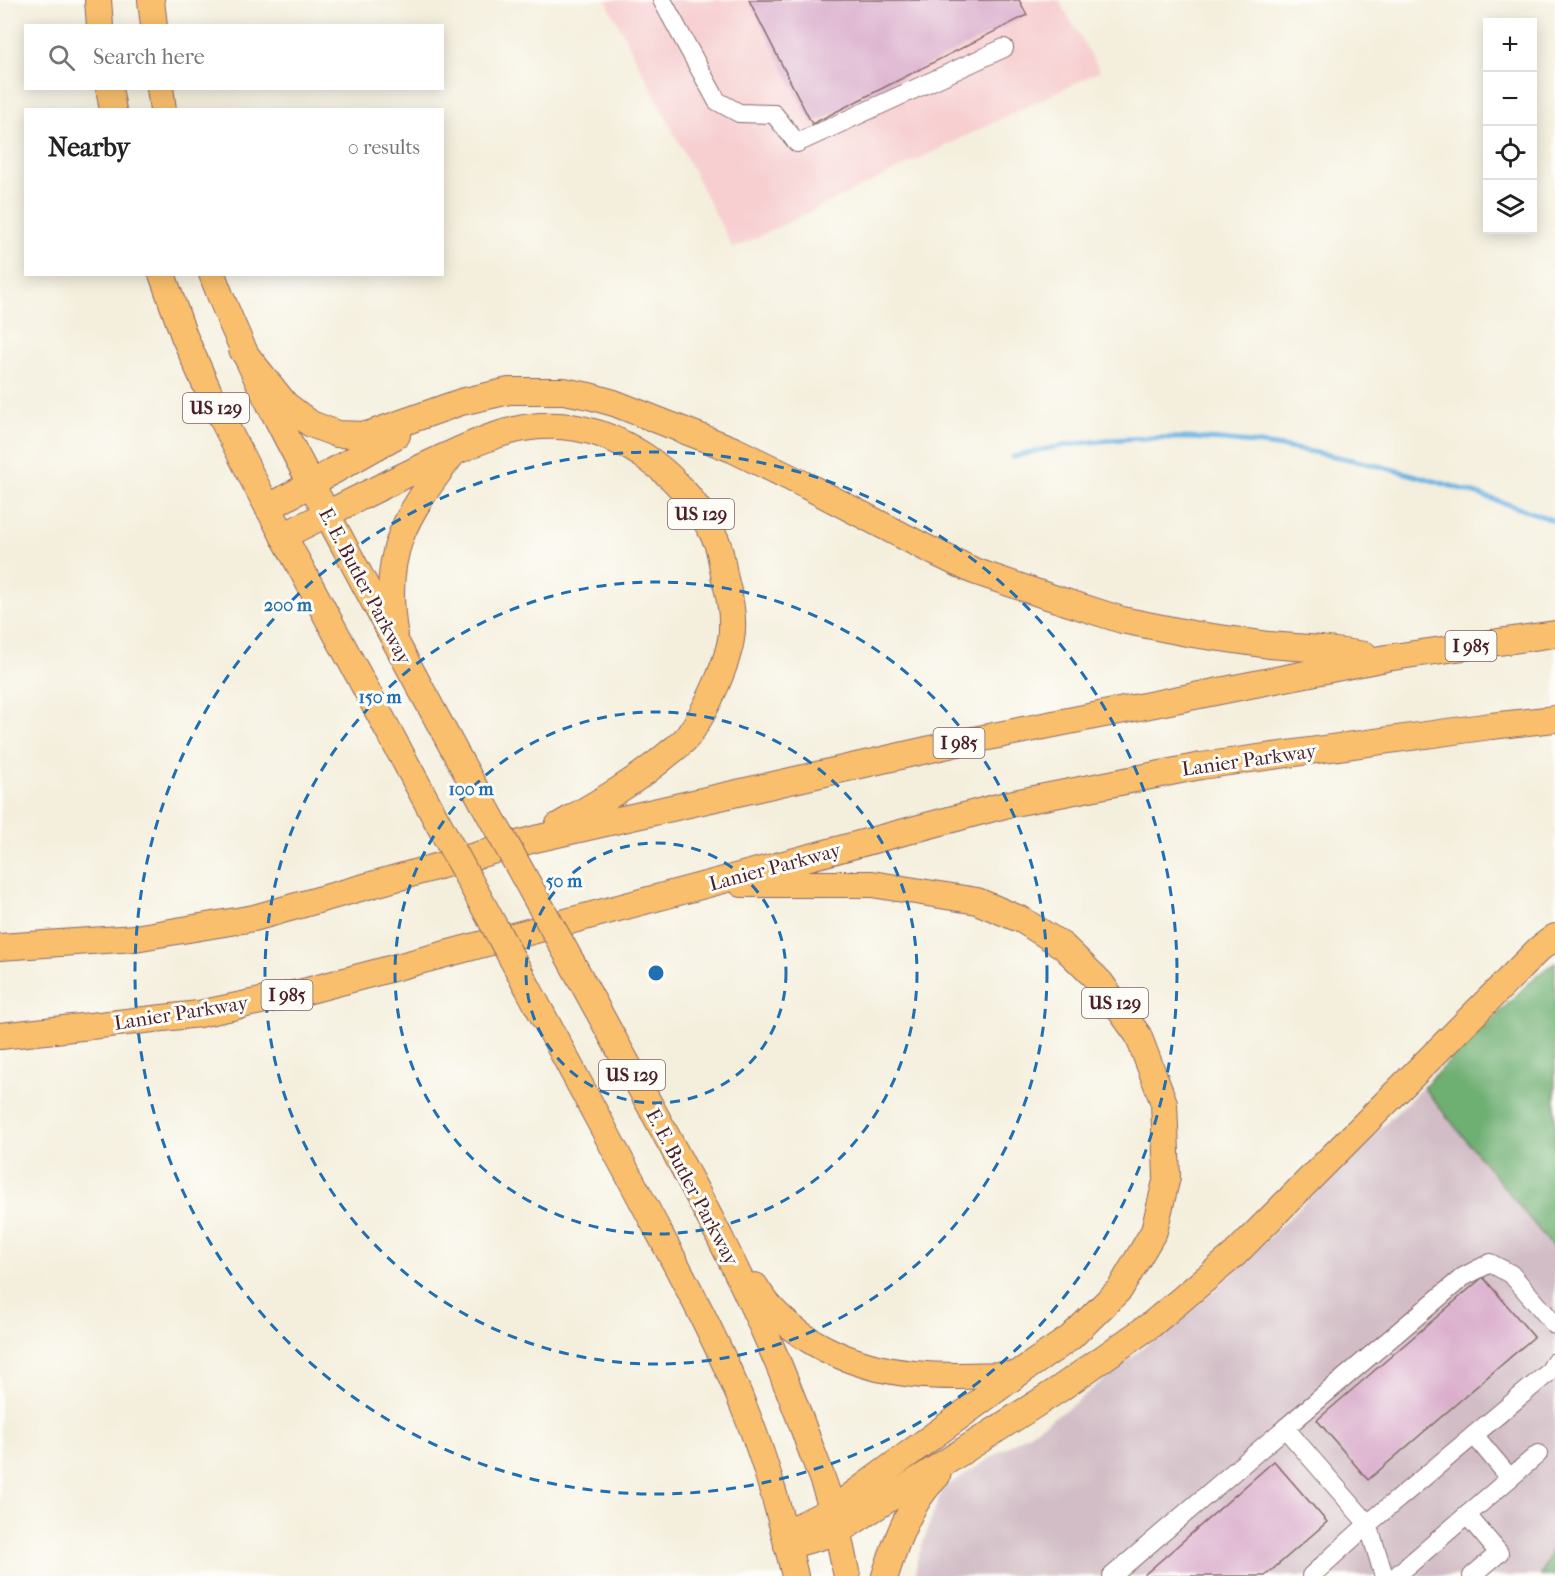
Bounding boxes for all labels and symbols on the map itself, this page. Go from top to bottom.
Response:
road number: US 129 [183,393,249,423]
road number: US 129 [668,499,734,529]
street label: E. E. Butler Parkway [314,504,417,669]
text: 200 m [264,595,313,616]
road number: I 985 [1446,631,1496,661]
text: 150 m [359,687,402,708]
road number: I 985 [934,728,984,758]
street label: Lanier Parkway [1180,739,1319,781]
text: 100 m [448,779,495,800]
street label: Lanier Parkway [707,838,845,896]
text: 50 m [546,871,583,892]
centre of rings [646,963,666,983]
road number: I 985 [262,980,312,1010]
road number: US 129 [1082,988,1148,1018]
street label: Lanier Parkway [112,991,251,1035]
road number: US 129 [599,1060,665,1090]
street label: E. E. Butler Parkway [641,1105,744,1270]

